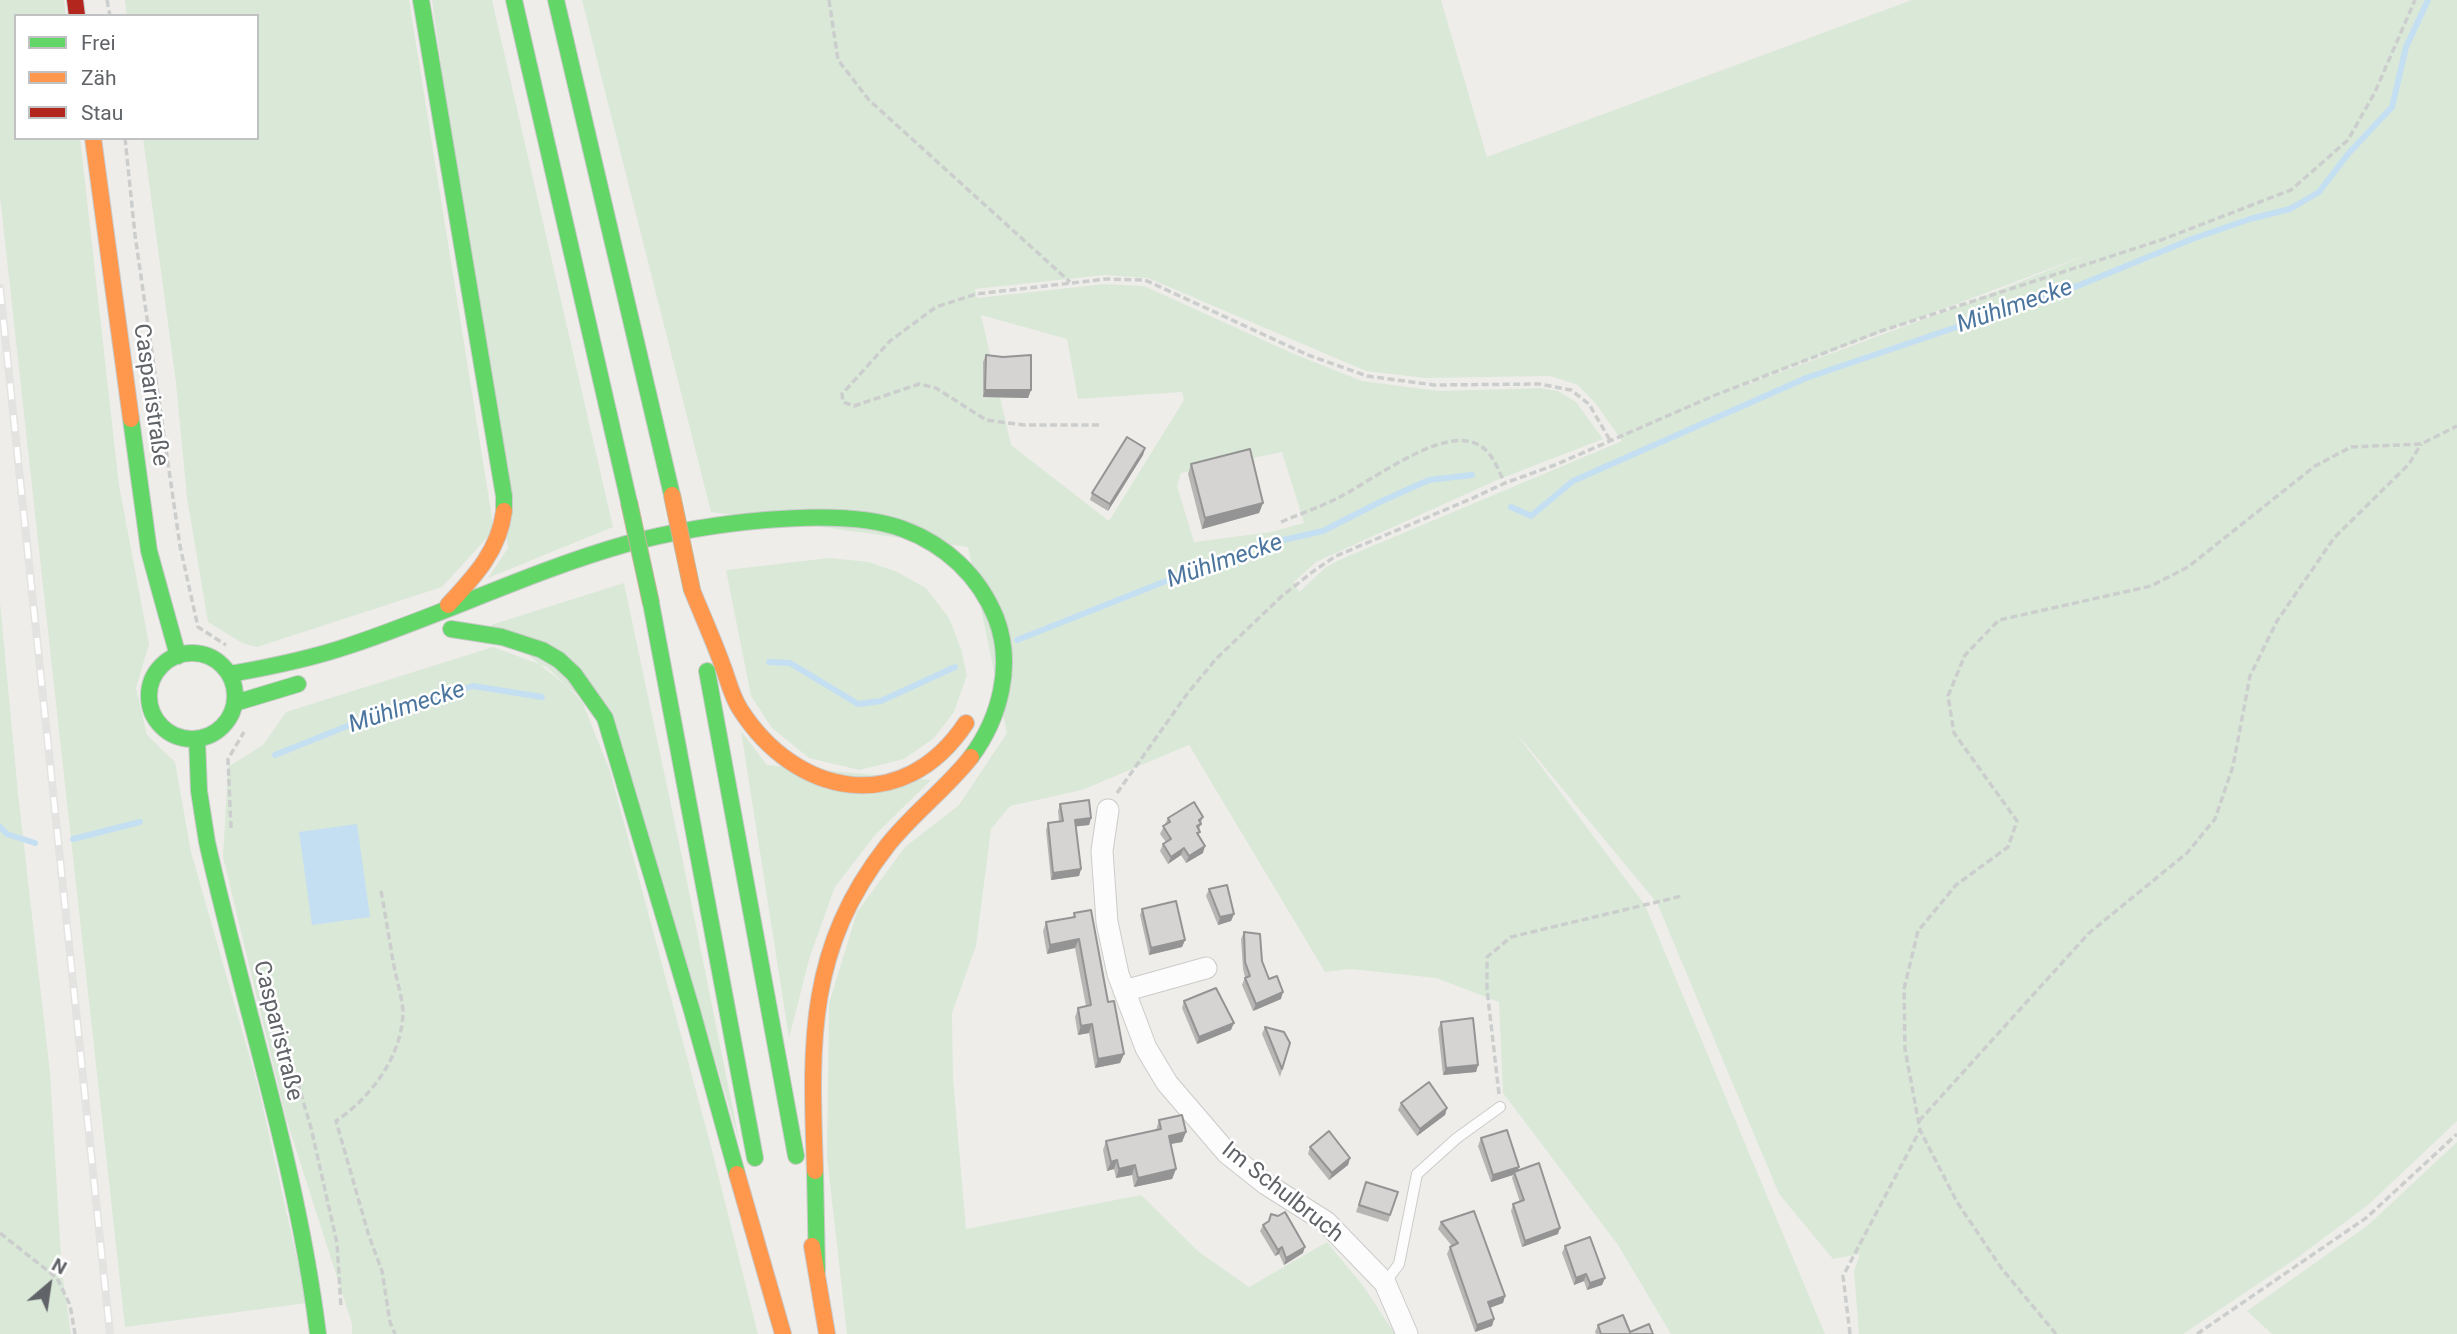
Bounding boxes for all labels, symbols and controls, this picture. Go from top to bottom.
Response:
legend [14,14,259,140]
text: Frei [81,31,116,55]
text: Zäh [81,66,117,90]
text: Stau [81,101,123,125]
water label: Mühlmecke [1953,274,2077,340]
street label: Casparistraße [126,322,174,468]
water label: Mühlmecke [1163,529,1287,595]
water label: Mühlmecke [345,676,469,740]
street label: Casparistraße [246,958,308,1104]
street label: Im Schulbruch [1216,1137,1348,1249]
north arrow [14,1250,84,1320]
text: N [48,1253,71,1280]

